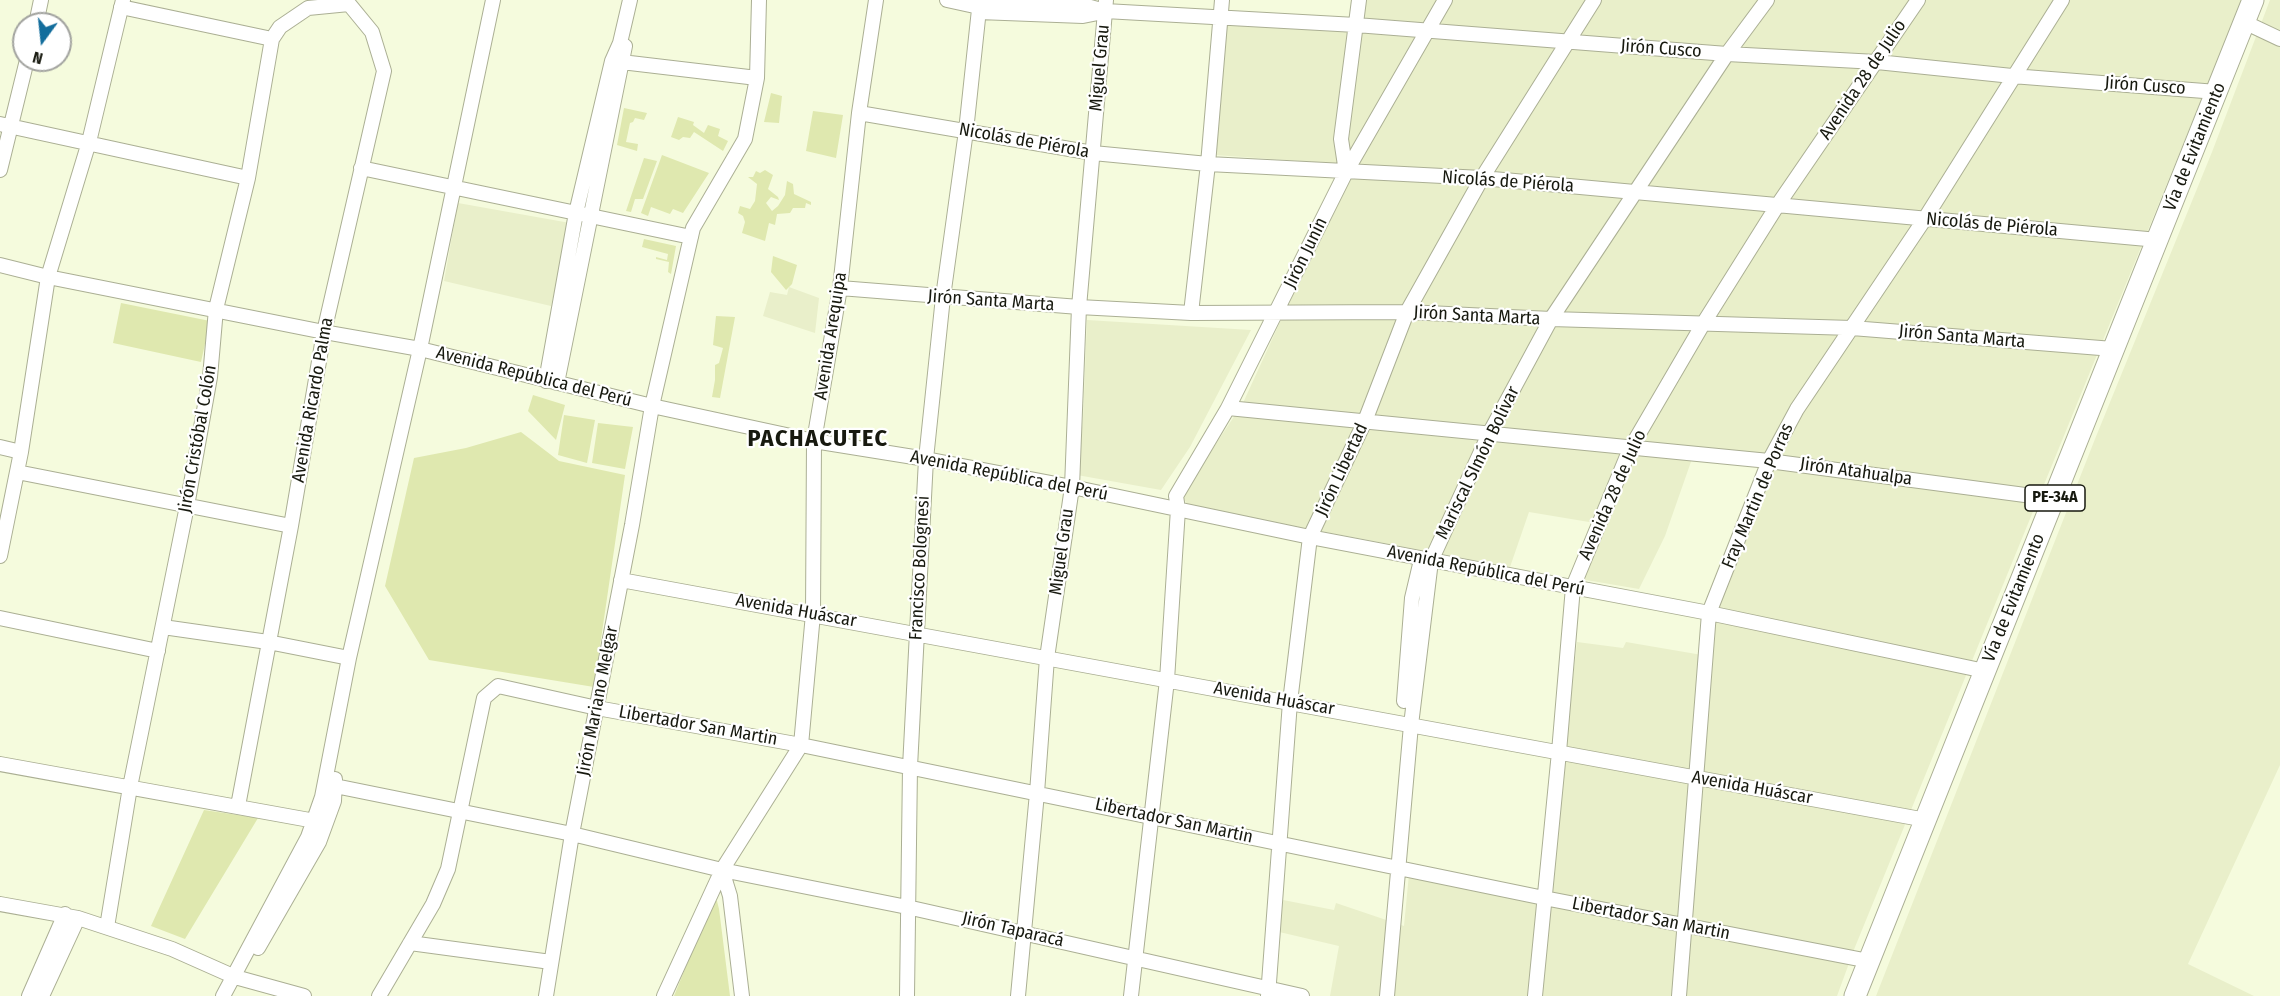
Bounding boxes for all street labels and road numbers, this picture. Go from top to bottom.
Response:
street label: Avenida 28 de Julio [1815,16,1911,144]
street label: Miguel Grau [1085,24,1115,112]
street label: Jirón Cusco [1620,35,1702,63]
street label: Jirón Cusco [2104,72,2186,100]
street label: Vía de Evitamiento [2159,80,2231,214]
street label: Nicolás de Piérola [957,119,1091,163]
street label: Nicolás de Piérola [1441,167,1575,197]
street label: Nicolás de Piérola [1925,208,2059,242]
street label: Jirón Junín [1280,214,1332,292]
street label: Avenida Arequipa [810,271,852,401]
street label: Jirón Santa Marta [927,286,1055,316]
street label: Jirón Santa Marta [1413,302,1541,330]
street label: Avenida Ricardo Palma [288,316,338,484]
street label: Jirón Santa Marta [1898,321,2026,353]
street label: Avenida República del Perú [434,342,634,412]
street label: Jirón Cristóbal Colón [174,363,222,515]
street label: Mariscal SImón Bolívar [1432,383,1524,543]
street label: Jirón Libertad [1311,420,1373,520]
street label: Fray Martin de Porras [1718,420,1798,572]
street label: Avenida 28 de Julio [1575,427,1651,563]
street label: Avenida República del Perú [908,446,1110,506]
street label: Jirón Atahualpa [1799,453,1913,491]
road number: PE-34A [2025,485,2085,511]
street label: Francisco Bolognesi [905,495,935,641]
street label: Miguel Grau [1045,507,1079,597]
street label: Vía de Evitamiento [1978,531,2050,665]
street label: Avenida República del Perú [1385,541,1587,601]
street label: Avenida Huáscar [734,590,858,632]
street label: Jirón Mariano Melgar [573,624,623,778]
street label: Avenida Huáscar [1212,678,1336,720]
street label: Libertador San Martin [617,701,779,751]
street label: Avenida Huáscar [1690,767,1814,809]
street label: Libertador San Martin [1093,794,1255,848]
street label: Libertador San Martin [1570,893,1732,945]
street label: Jirón Taparacá [960,908,1066,952]

